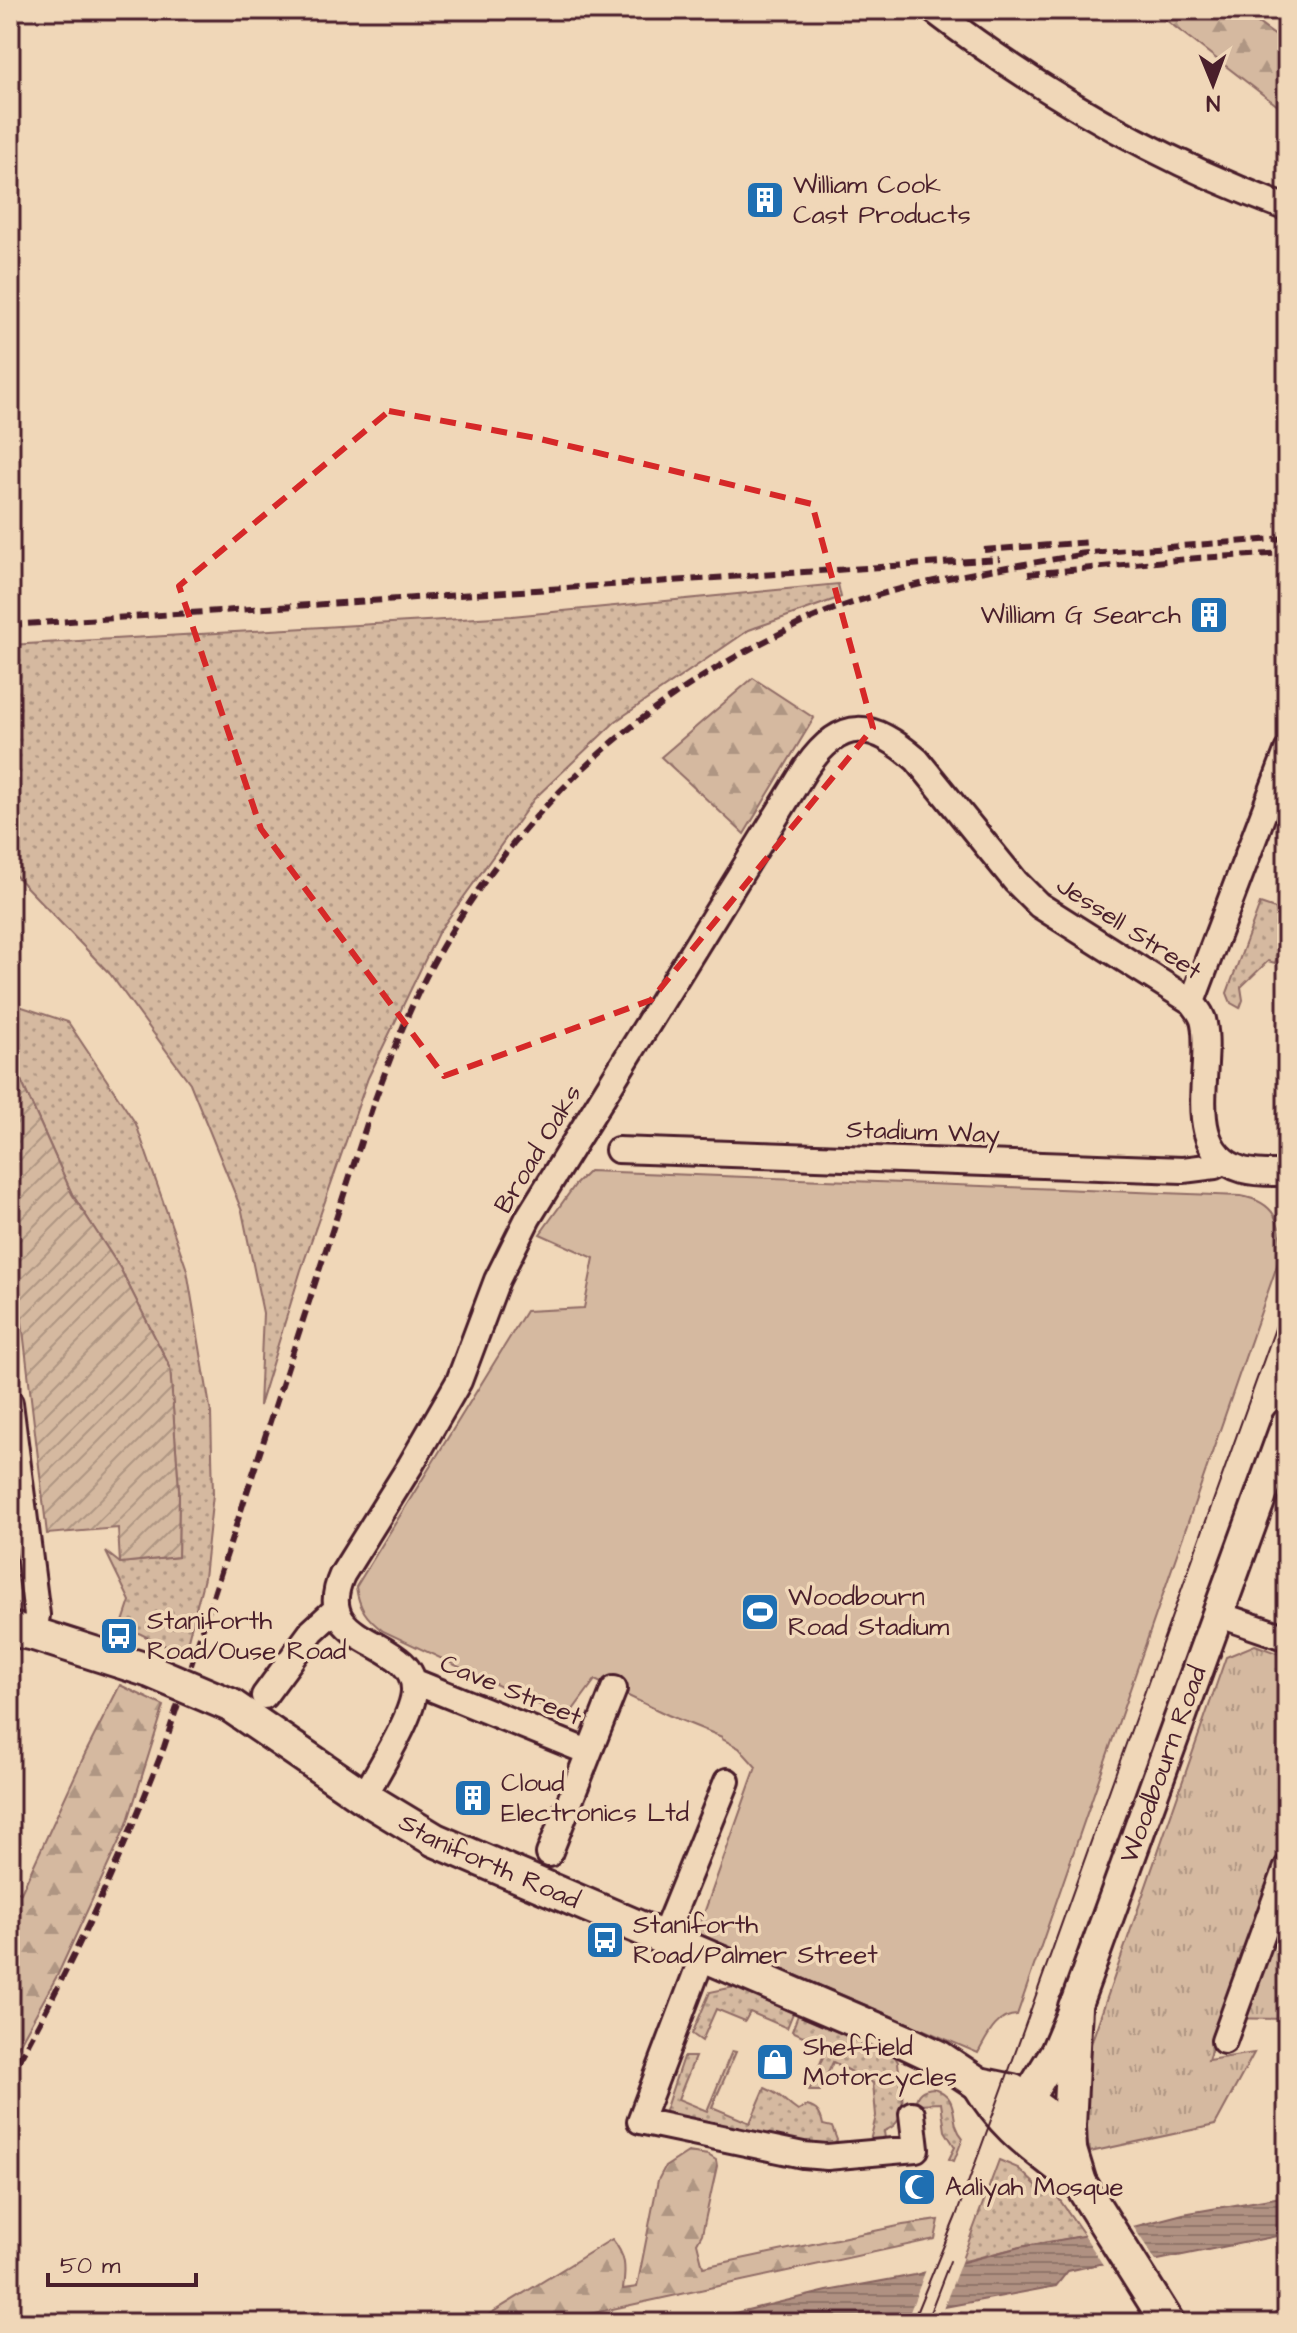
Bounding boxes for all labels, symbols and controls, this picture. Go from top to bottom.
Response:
north arrow [1173,44,1253,124]
text: N [1206,87,1220,118]
place label: William Cook Cast Products [793,167,971,233]
building icon: William Cook Cast Products [744,179,786,221]
building icon: William G Search [1188,594,1230,636]
place label: William G Search [981,597,1181,633]
street label: Jessell Street [1049,867,1209,989]
street label: Broad Oaks [485,1078,591,1220]
street label: Stadium Way [846,1111,1000,1155]
place label: Woodbourn Road Stadium [788,1579,950,1645]
sports icon: Woodbourn Road Stadium [739,1591,781,1633]
place label: Staniforth Road/Ouse Road [147,1603,346,1669]
bus stop icon: Staniforth Road/Ouse Road [98,1615,140,1657]
street label: Cave Street [435,1645,588,1735]
street label: Woodbourn Road [1111,1661,1215,1868]
place label: Cloud Electronics Ltd [501,1765,689,1831]
building icon: Cloud Electronics Ltd [452,1777,494,1819]
street label: Staniforth Road [392,1804,586,1918]
place label: Staniforth Road/Palmer Street [633,1907,878,1973]
bus stop icon: Staniforth Road/Palmer Street [584,1919,626,1961]
place label: Sheffield Motorcycles [803,2029,957,2097]
shop icon: Sheffield Motorcycles [754,2041,796,2083]
mosque icon: Aaliyah Mosque [896,2166,938,2208]
place label: Aaliyah Mosque [945,2169,1124,2207]
scale bar [48,2237,196,2287]
text: 50 m [60,2249,121,2283]

